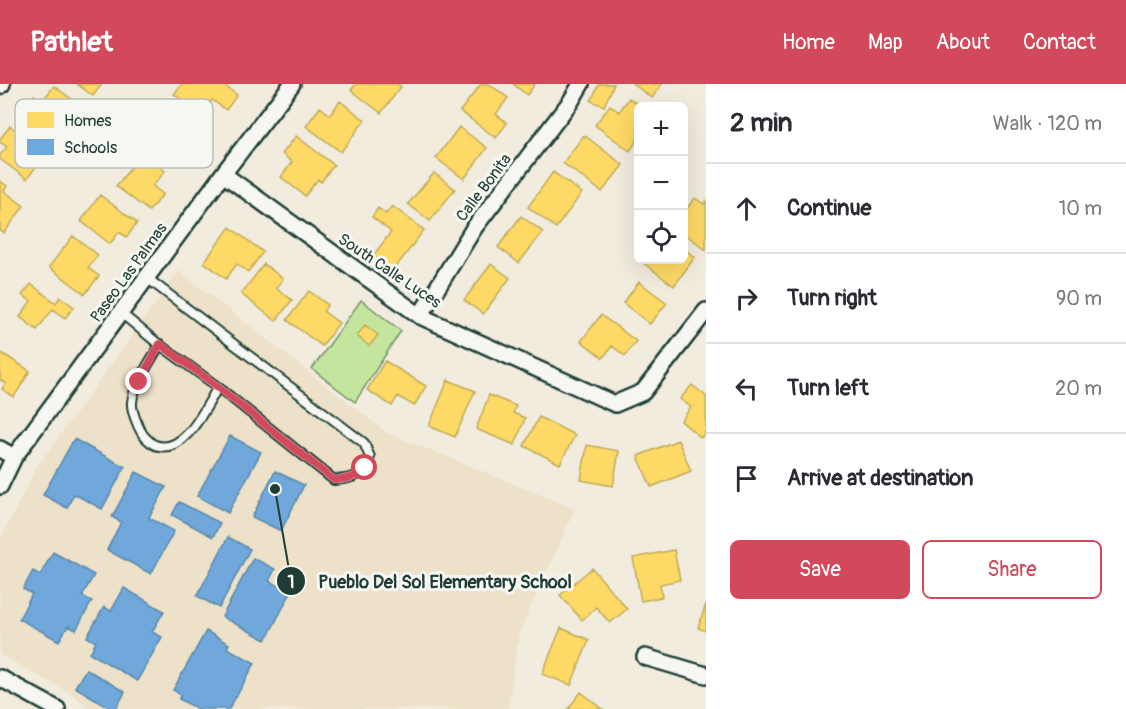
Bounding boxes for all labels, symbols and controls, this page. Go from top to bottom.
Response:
text: Pathlet [30,25,113,60]
text: Home [782,29,835,56]
text: Map [868,29,903,56]
text: About [936,29,990,56]
text: Contact [1023,29,1096,56]
legend [15,99,213,168]
map controls [634,102,688,264]
button: + [634,102,688,156]
text: 2 min [730,107,792,139]
text: Homes [64,111,112,131]
text: Walk · 120 m [993,111,1102,136]
text: Schools [64,138,117,158]
street label: Calle Bonita [452,150,516,225]
button: − [634,156,688,210]
icon: ahead [730,192,763,225]
text: Continue [787,194,871,222]
text: 10 m [1058,196,1102,221]
button: locate [634,210,688,264]
street label: Paseo Las Palmas [86,219,172,326]
street label: South Calle Luces [334,229,445,313]
icon: right [730,282,763,315]
text: Turn right [787,284,877,312]
text: 90 m [1056,286,1102,311]
route end [125,368,151,394]
icon: left [730,372,763,405]
text: Turn left [787,374,869,402]
text: 20 m [1055,376,1102,401]
route start [351,454,377,480]
icon: arrive [730,462,763,495]
text: Arrive at destination [787,464,973,492]
button: Save [730,540,910,599]
button: Share [922,540,1102,599]
callout: Pueblo Del Sol Elementary School [276,563,584,599]
text: 1 [287,571,295,594]
text: Pueblo Del Sol Elementary School [318,571,572,594]

